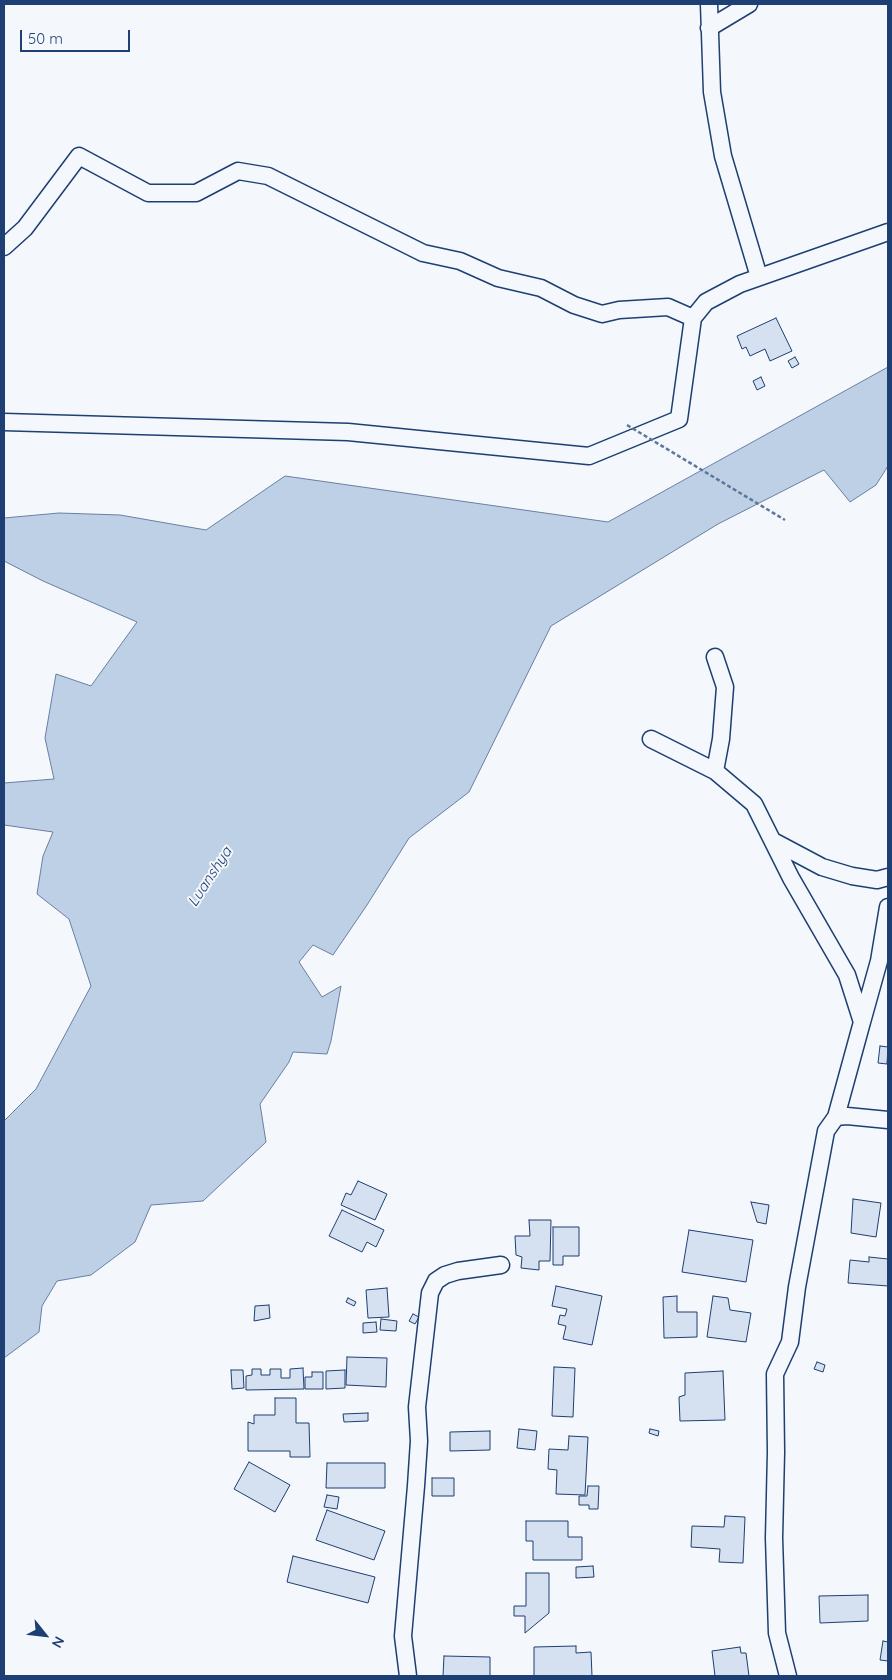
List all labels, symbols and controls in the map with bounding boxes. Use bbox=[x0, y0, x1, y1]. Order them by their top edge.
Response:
scale bar bbox=[22, 20, 132, 52]
text: 50 m bbox=[28, 29, 63, 48]
water label: Luanshya bbox=[184, 844, 236, 910]
north arrow bbox=[20, 1610, 70, 1660]
text: N bbox=[48, 1633, 68, 1651]

